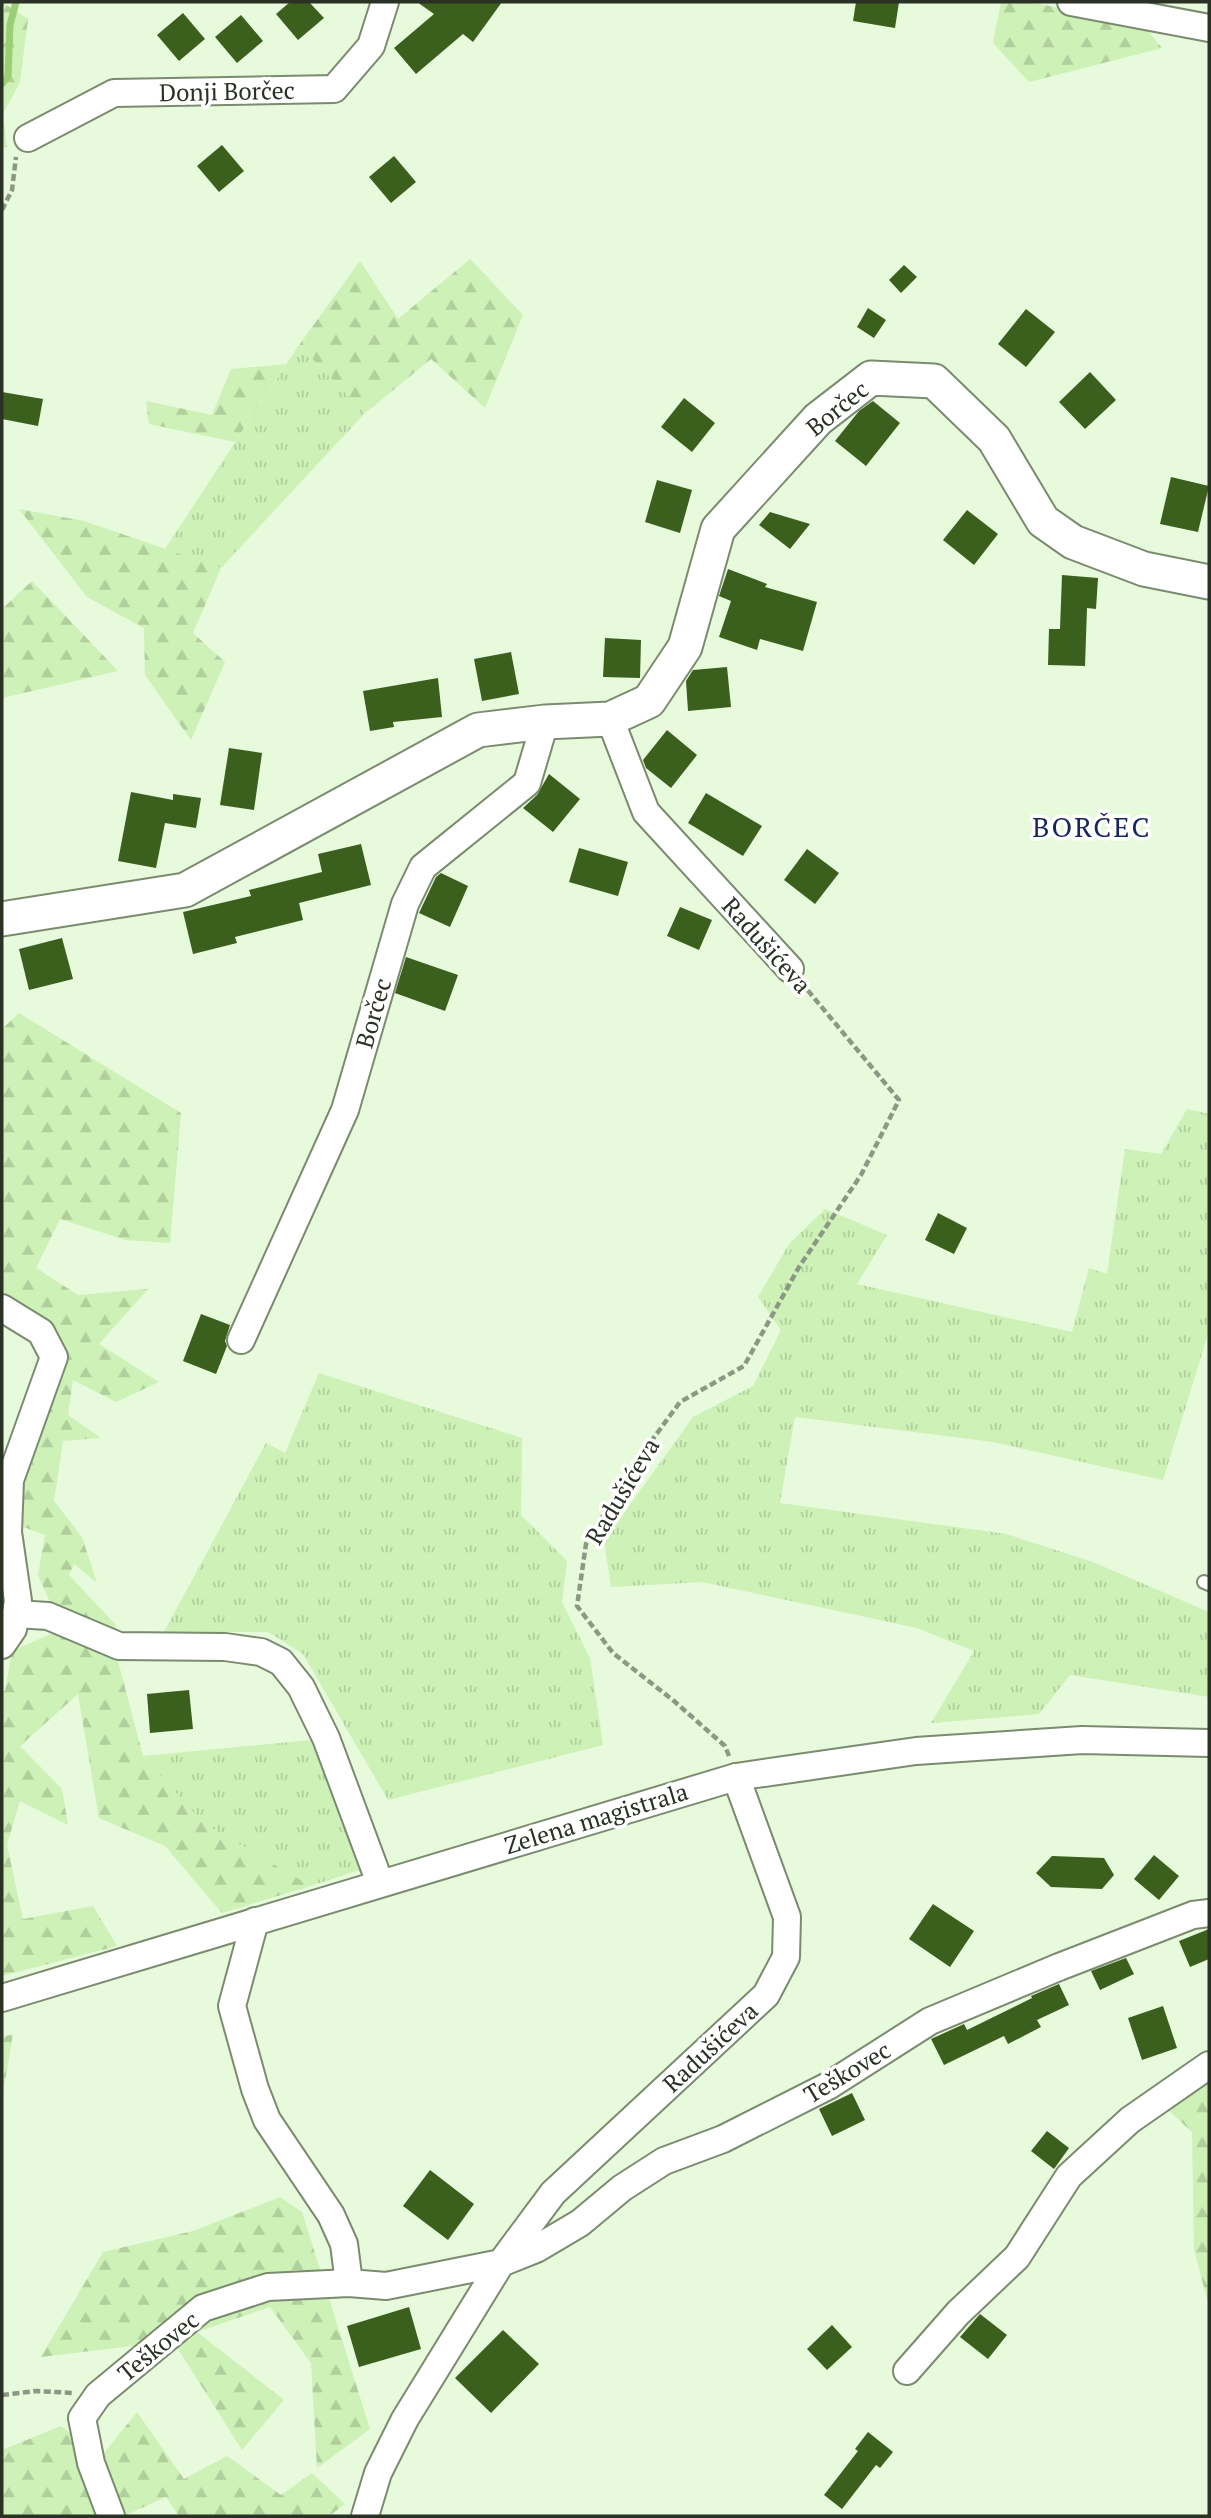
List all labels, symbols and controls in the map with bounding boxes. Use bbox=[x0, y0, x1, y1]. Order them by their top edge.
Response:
street label: Donji Borčec bbox=[159, 74, 295, 108]
street label: Borčec bbox=[799, 373, 875, 443]
district label: BORČEC bbox=[1032, 808, 1152, 845]
street label: Radušićeva bbox=[715, 890, 819, 1000]
street label: Borčec bbox=[348, 974, 398, 1052]
street label: Radušićeva bbox=[578, 1432, 666, 1550]
street label: Zelena magistrala bbox=[500, 1775, 692, 1861]
street label: Radušićeva bbox=[656, 1995, 764, 2099]
street label: Teškovec bbox=[798, 2034, 896, 2110]
street label: Teškovec bbox=[111, 2303, 205, 2389]

